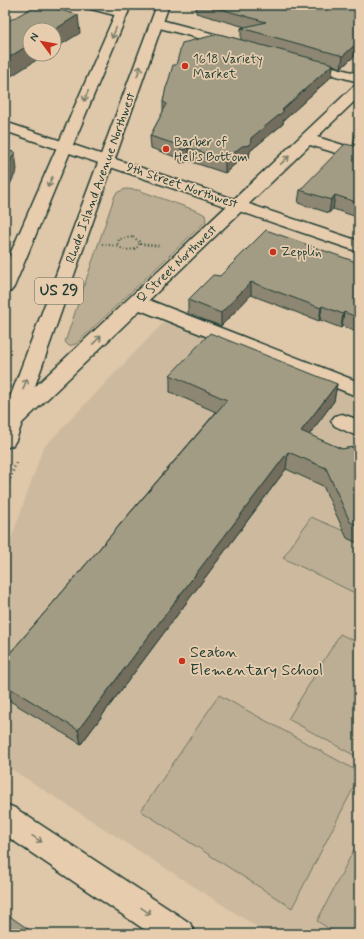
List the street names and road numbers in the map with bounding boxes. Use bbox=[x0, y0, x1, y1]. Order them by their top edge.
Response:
street label: Rhode Island Avenue Northwest bbox=[62, 90, 140, 266]
street label: 9th Street Northwest bbox=[124, 159, 240, 213]
street label: Q Street Northwest bbox=[133, 221, 221, 307]
road number: US 29 bbox=[35, 278, 83, 304]

